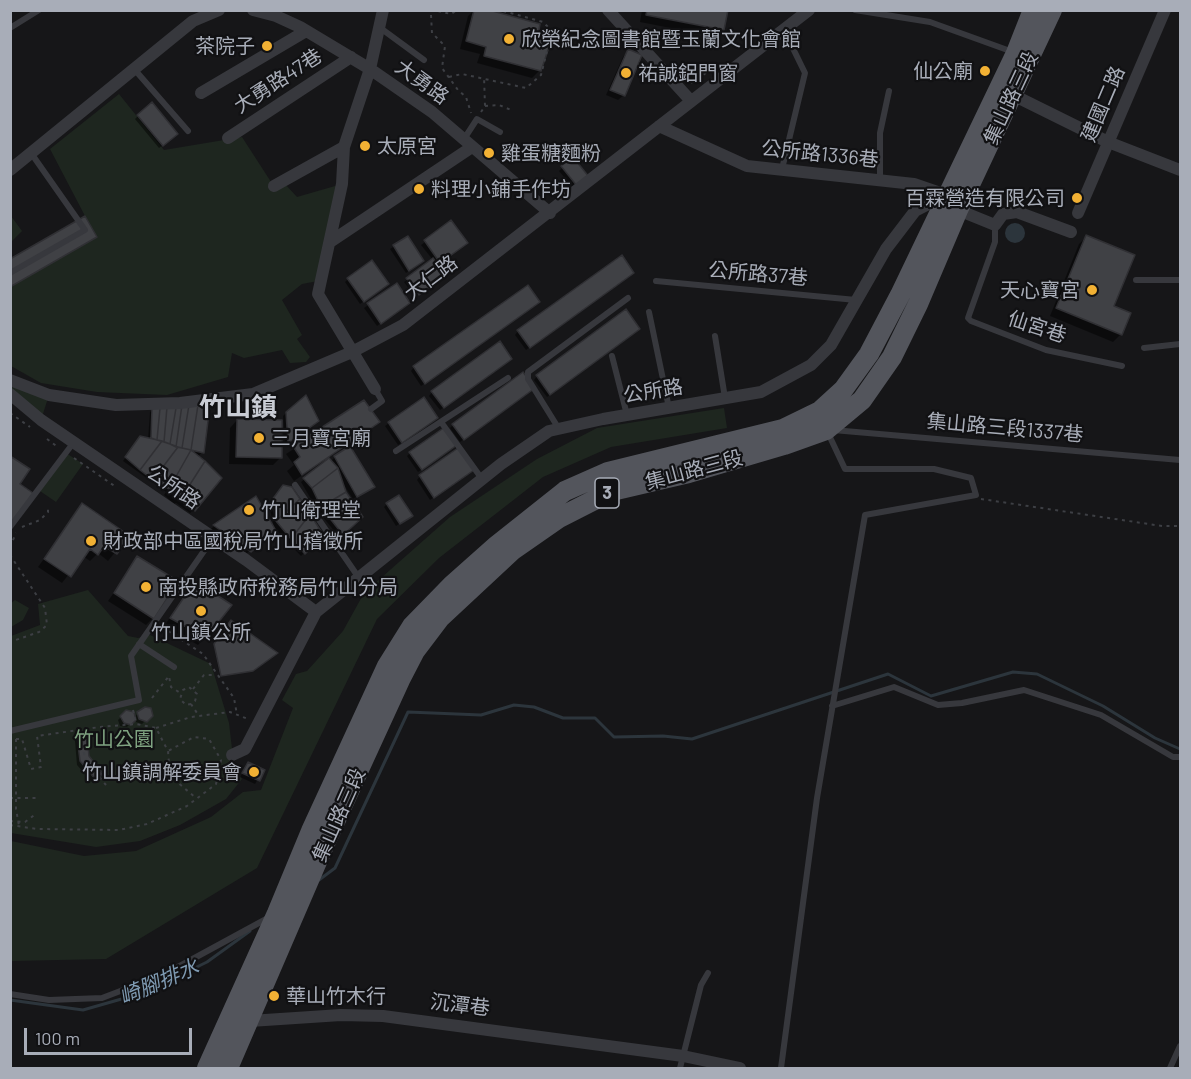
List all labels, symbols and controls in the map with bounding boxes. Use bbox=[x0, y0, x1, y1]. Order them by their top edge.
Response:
place label: 欣榮紀念圖書館暨玉蘭文化會館 bbox=[521, 27, 801, 51]
marker: 欣榮紀念圖書館暨玉蘭文化會館 bbox=[502, 32, 516, 46]
place label: 茶院子 bbox=[195, 34, 255, 58]
marker: 茶院子 bbox=[260, 39, 274, 53]
street label: 大勇路47巷 bbox=[230, 44, 326, 118]
street label: 集山路三段 bbox=[979, 48, 1043, 148]
street label: 大勇路 bbox=[391, 55, 453, 109]
place label: 仙公廟 bbox=[913, 59, 973, 83]
place label: 祐誠鋁門窗 bbox=[638, 61, 738, 85]
street label: 建國二路 bbox=[1076, 62, 1130, 146]
marker: 仙公廟 bbox=[978, 64, 992, 78]
marker: 祐誠鋁門窗 bbox=[619, 66, 633, 80]
place label: 太原宮 bbox=[377, 134, 437, 158]
street label: 公所路1336巷 bbox=[760, 136, 880, 172]
marker: 太原宮 bbox=[358, 139, 372, 153]
place label: 雞蛋糖麵粉 bbox=[501, 141, 601, 165]
marker: 雞蛋糖麵粉 bbox=[482, 146, 496, 160]
place label: 料理小鋪手作坊 bbox=[431, 177, 571, 201]
marker: 料理小鋪手作坊 bbox=[412, 182, 426, 196]
place label: 百霖營造有限公司 bbox=[905, 186, 1065, 210]
marker: 百霖營造有限公司 bbox=[1070, 191, 1084, 205]
street label: 大仁路 bbox=[400, 250, 462, 306]
street label: 公所路37巷 bbox=[707, 258, 809, 290]
place label: 天心寶宮 bbox=[1000, 278, 1080, 302]
marker: 天心寶宮 bbox=[1085, 283, 1099, 297]
street label: 仙宮巷 bbox=[1005, 306, 1069, 348]
street label: 公所路 bbox=[621, 374, 685, 408]
district label: 竹山鎮 bbox=[199, 391, 277, 423]
street label: 集山路三段1337巷 bbox=[926, 409, 1084, 447]
place label: 三月寶宮廟 bbox=[271, 426, 371, 450]
marker: 三月寶宮廟 bbox=[252, 431, 266, 445]
street label: 集山路三段 bbox=[643, 445, 745, 495]
street label: 公所路 bbox=[143, 460, 205, 514]
road number: 3 bbox=[595, 478, 619, 508]
place label: 竹山衛理堂 bbox=[261, 498, 361, 522]
marker: 竹山衛理堂 bbox=[242, 503, 256, 517]
place label: 財政部中區國稅局竹山稽徵所 bbox=[103, 529, 363, 553]
marker: 財政部中區國稅局竹山稽徵所 bbox=[84, 534, 98, 548]
place label: 南投縣政府稅務局竹山分局 bbox=[158, 575, 398, 599]
marker: 南投縣政府稅務局竹山分局 bbox=[139, 580, 153, 594]
marker: 竹山鎮公所 bbox=[194, 604, 208, 618]
place label: 竹山鎮公所 bbox=[151, 620, 251, 644]
park label: 竹山公園 bbox=[74, 727, 154, 751]
place label: 竹山鎮調解委員會 bbox=[82, 760, 242, 784]
street label: 集山路三段 bbox=[308, 764, 370, 866]
marker: 竹山鎮調解委員會 bbox=[247, 765, 261, 779]
water label: 崎腳排水 bbox=[115, 954, 203, 1010]
place label: 華山竹木行 bbox=[286, 984, 386, 1008]
marker: 華山竹木行 bbox=[267, 989, 281, 1003]
street label: 沉潭巷 bbox=[429, 989, 491, 1021]
scale bar bbox=[27, 1016, 195, 1054]
text: 100 m bbox=[35, 1027, 80, 1049]

